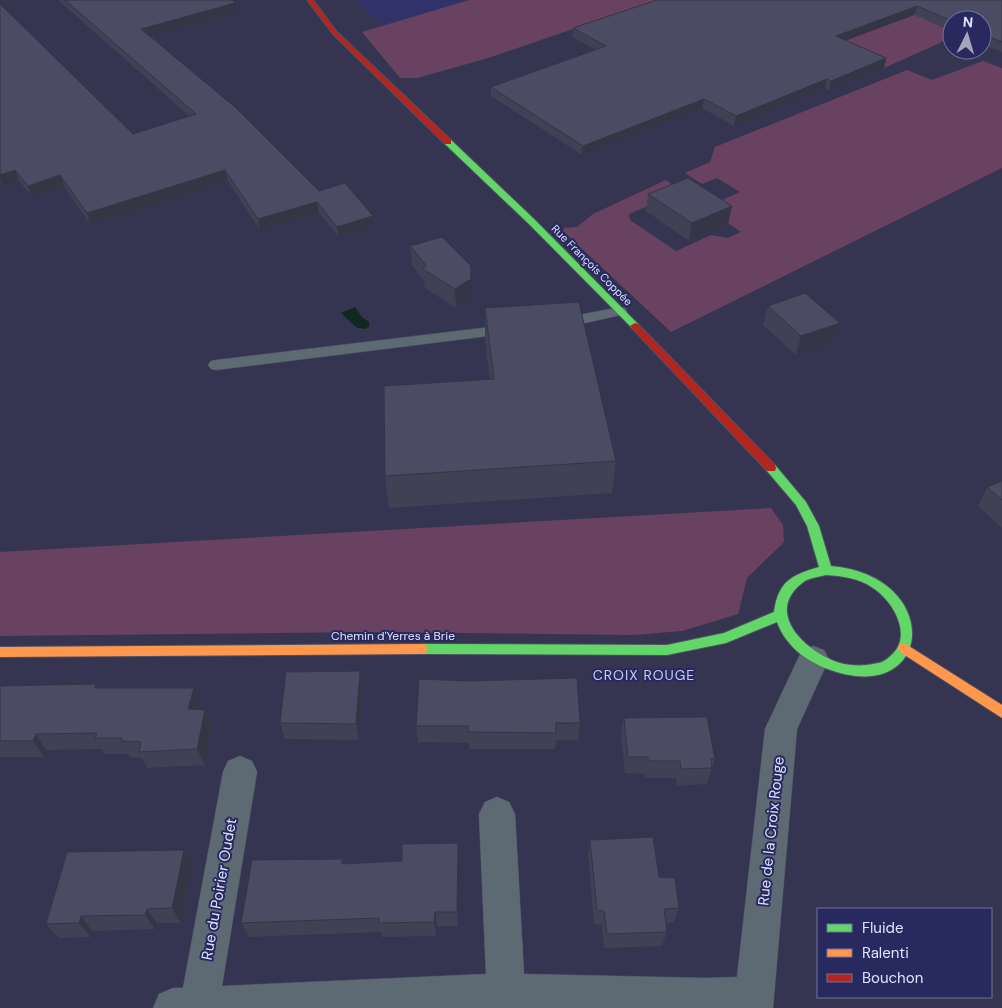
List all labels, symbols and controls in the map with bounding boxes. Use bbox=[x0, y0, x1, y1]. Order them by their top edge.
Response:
north arrow bbox=[942, 10, 992, 60]
text: N bbox=[962, 13, 974, 31]
street label: Rue François Coppée bbox=[549, 222, 635, 308]
street label: Chemin d'Yerres à Brie bbox=[331, 628, 455, 644]
district label: CROIX ROUGE bbox=[593, 666, 695, 684]
street label: Rue de la Croix Rouge bbox=[753, 755, 789, 907]
street label: Rue du Poirier Oudet bbox=[197, 816, 241, 962]
legend bbox=[817, 908, 992, 998]
text: Fluide bbox=[862, 918, 904, 938]
text: Ralenti bbox=[862, 943, 909, 963]
text: Bouchon bbox=[862, 968, 923, 988]

